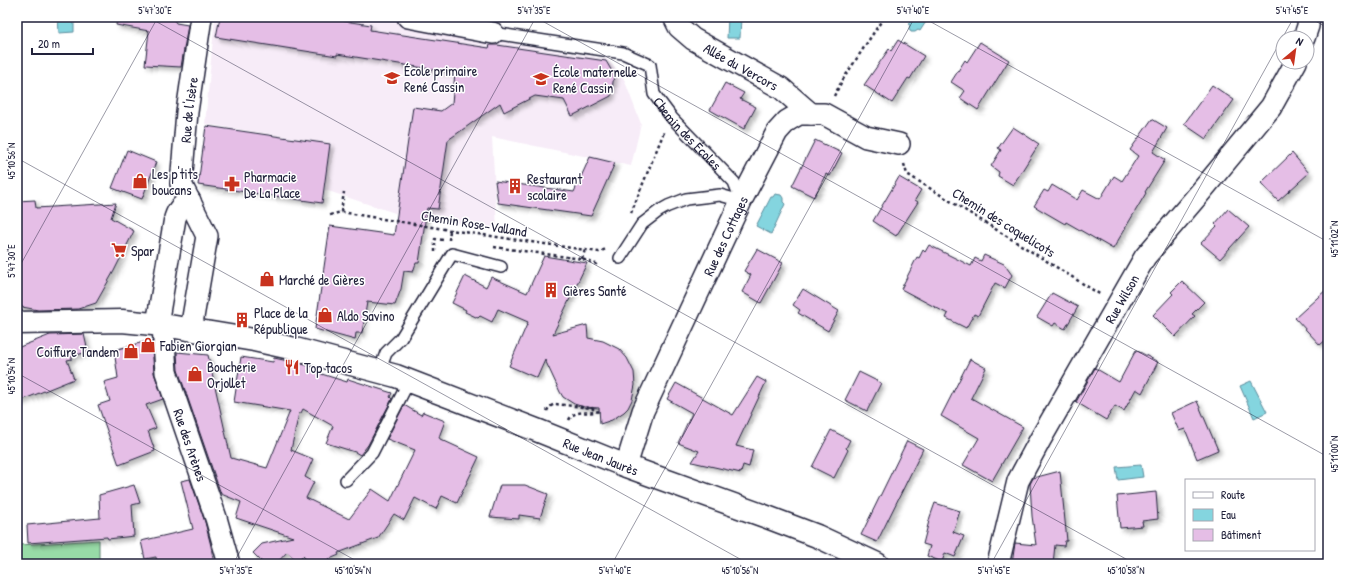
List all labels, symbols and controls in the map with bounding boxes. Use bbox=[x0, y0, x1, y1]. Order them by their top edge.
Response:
text: 5°47'30"E bbox=[138, 4, 172, 17]
text: 5°47'35"E bbox=[517, 4, 551, 17]
text: 5°47'40"E bbox=[897, 4, 930, 17]
text: 5°47'45"E bbox=[1276, 4, 1309, 17]
scale bar bbox=[32, 30, 93, 56]
north arrow bbox=[1275, 30, 1315, 70]
text: N bbox=[1294, 34, 1306, 49]
text: 20 m bbox=[38, 35, 60, 52]
street label: Allée du Vercors bbox=[701, 38, 782, 94]
place label: École primaire René Cassin bbox=[404, 61, 478, 96]
place label: École maternelle René Cassin bbox=[553, 62, 637, 97]
school or university icon: École primaire René Cassin bbox=[383, 69, 401, 87]
school or university icon: École maternelle René Cassin bbox=[532, 70, 550, 88]
street label: Rue de l'Isère bbox=[175, 75, 202, 144]
street label: Chemin des Écoles bbox=[649, 92, 726, 174]
text: 45°10'56"N bbox=[5, 143, 18, 179]
place label: Les p'tits boucans bbox=[152, 164, 198, 199]
place label: Pharmacie De La Place bbox=[244, 167, 301, 202]
place label: Restaurant scolaire bbox=[527, 169, 582, 204]
shop icon: Les p'tits boucans bbox=[131, 172, 149, 190]
pharmacy icon: Pharmacie De La Place bbox=[223, 175, 241, 193]
building icon: Restaurant scolaire bbox=[506, 177, 524, 195]
street label: Chemin des coquelicots bbox=[948, 183, 1059, 262]
street label: Rue des Cottages bbox=[698, 192, 752, 279]
street label: Chemin Rose-Valland bbox=[420, 205, 529, 241]
text: 45°11'02"N bbox=[1328, 221, 1341, 257]
supermarket icon: Spar bbox=[110, 241, 128, 259]
place label: Spar bbox=[131, 241, 155, 261]
text: 5°47'30"E bbox=[5, 244, 18, 278]
shop icon: Marché de Gières bbox=[258, 270, 276, 288]
place label: Marché de Gières bbox=[279, 270, 364, 289]
street label: Rue Wilson bbox=[1100, 271, 1143, 327]
building icon: Gières Santé bbox=[542, 281, 560, 299]
place label: Gières Santé bbox=[563, 281, 627, 300]
place label: Place de la République bbox=[254, 303, 308, 339]
shop icon: Aldo Savino bbox=[316, 306, 334, 324]
place label: Aldo Savino bbox=[337, 306, 395, 325]
building icon: Place de la République bbox=[233, 311, 251, 329]
shop icon: Fabien Giorgian bbox=[139, 336, 157, 354]
place label: Fabien Giorgian bbox=[159, 336, 237, 356]
place label: Coiffure Tandem bbox=[36, 342, 119, 361]
shop icon: Coiffure Tandem bbox=[122, 342, 140, 360]
place label: Boucherie Orjollet bbox=[207, 357, 257, 393]
text: 45°10'54"N bbox=[5, 358, 18, 394]
restaurant icon: Top tacos bbox=[283, 358, 301, 376]
place label: Top tacos bbox=[304, 358, 352, 378]
shop icon: Boucherie Orjollet bbox=[186, 365, 204, 383]
street label: Rue des Arènes bbox=[170, 406, 212, 484]
street label: Rue Jean Jaurès bbox=[561, 432, 641, 479]
text: 45°11'00"N bbox=[1328, 436, 1341, 472]
legend bbox=[1185, 479, 1315, 551]
text: Route bbox=[1221, 486, 1245, 503]
text: Eau bbox=[1221, 506, 1236, 523]
text: Bâtiment bbox=[1221, 526, 1262, 543]
text: 5°47'35"E bbox=[219, 564, 253, 577]
text: 45°10'54"N bbox=[335, 564, 371, 577]
text: 5°47'40"E bbox=[599, 564, 632, 577]
text: 45°10'56"N bbox=[722, 564, 758, 577]
text: 5°47'45"E bbox=[978, 564, 1011, 577]
text: 45°10'58"N bbox=[1108, 564, 1144, 577]

